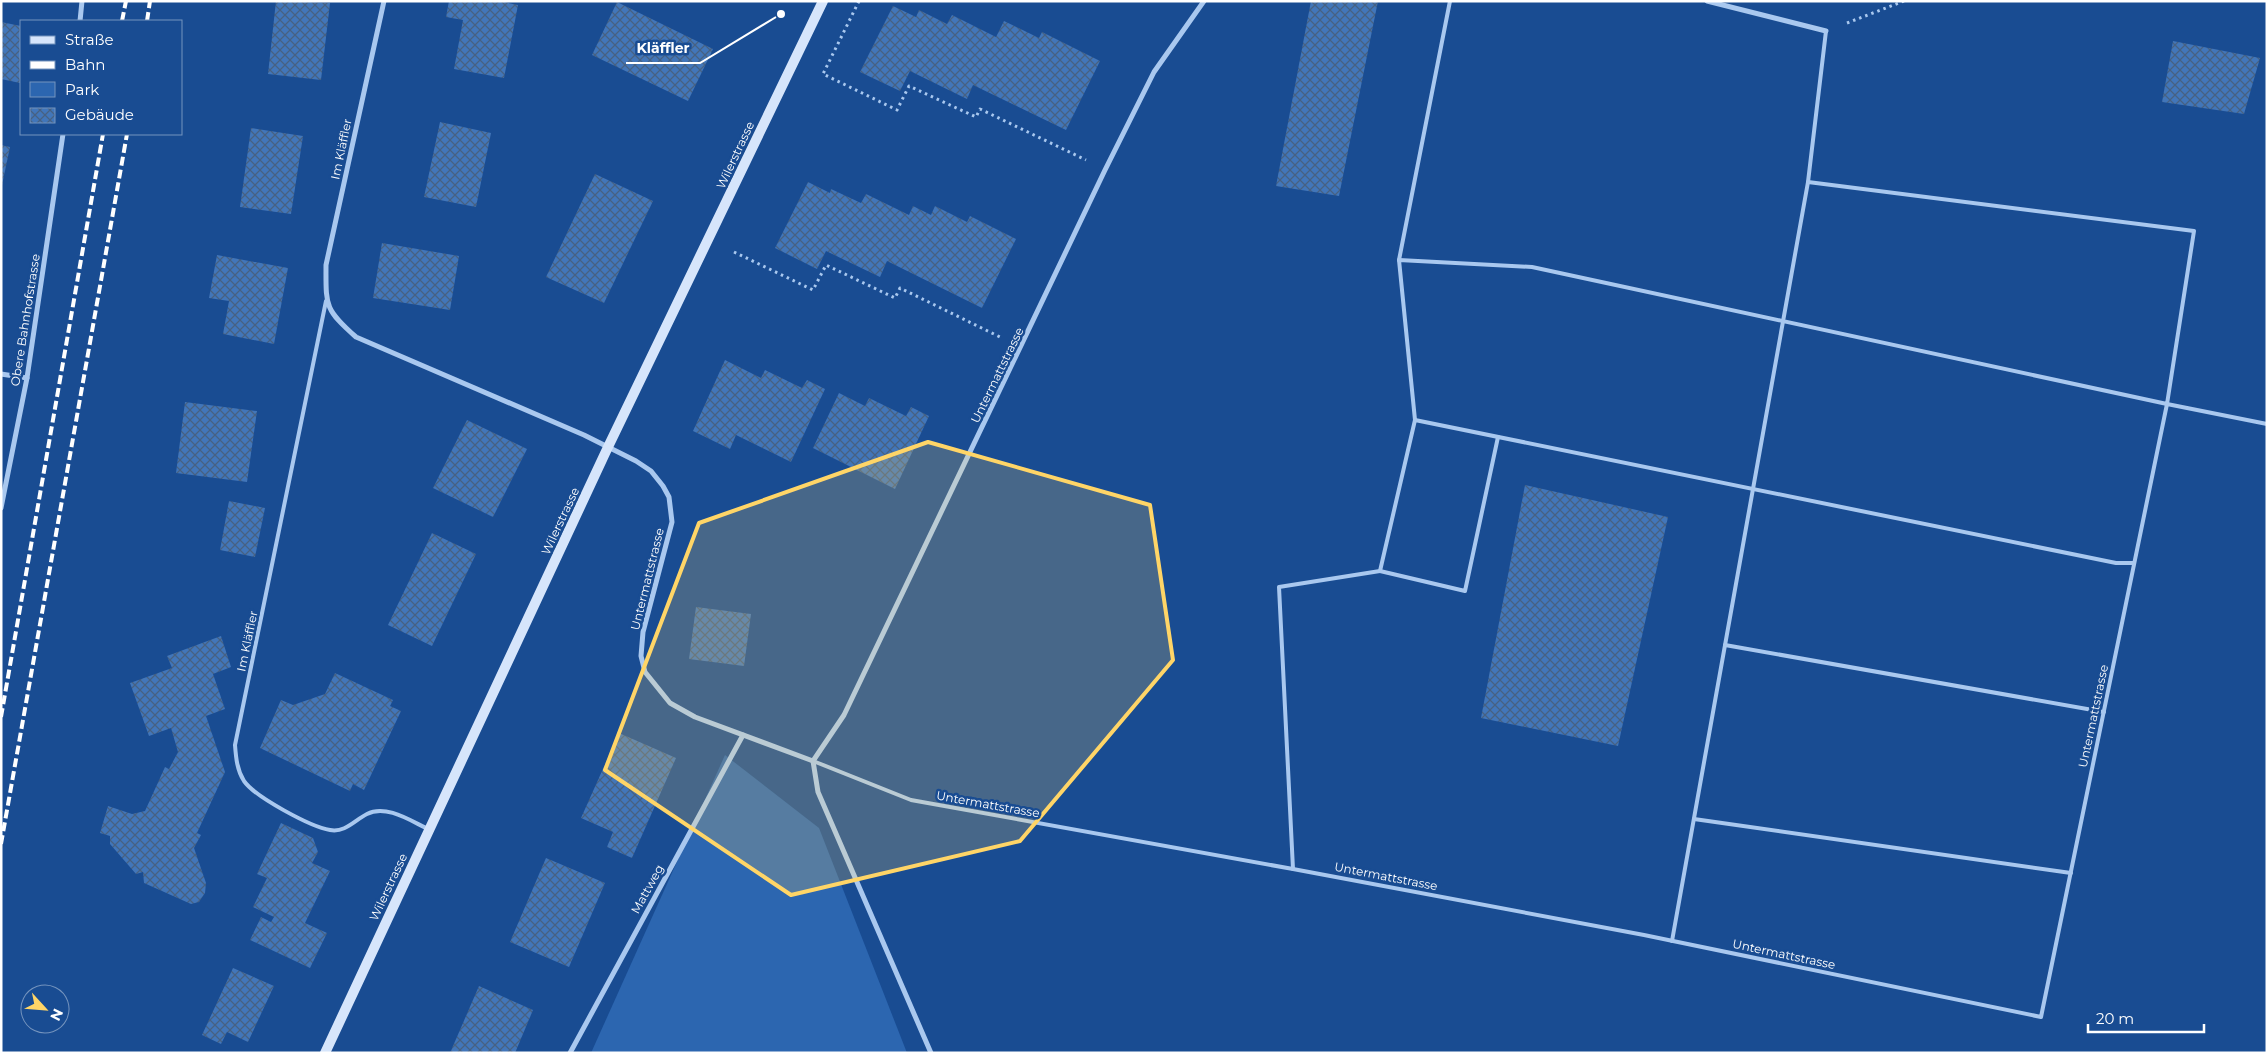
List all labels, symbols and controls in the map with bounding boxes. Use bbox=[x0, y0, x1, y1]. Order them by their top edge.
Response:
legend bbox=[20, 20, 182, 135]
text: Straße bbox=[65, 30, 114, 49]
callout: Kläffler bbox=[626, 34, 700, 63]
text: Kläffler bbox=[636, 39, 690, 57]
text: Bahn bbox=[65, 55, 105, 74]
text: Park bbox=[65, 80, 99, 99]
text: Gebäude bbox=[65, 105, 134, 124]
street label: Im Kläffler bbox=[327, 117, 355, 181]
street label: Wilerstrasse bbox=[713, 119, 757, 191]
street label: Obere Bahnhofstrasse bbox=[7, 253, 43, 387]
street label: Untermattstrasse bbox=[967, 325, 1027, 425]
street label: Wilerstrasse bbox=[538, 485, 582, 557]
street label: Untermattstrasse bbox=[627, 526, 667, 632]
street label: Im Kläffler bbox=[233, 609, 261, 673]
street label: Untermattstrasse bbox=[2075, 663, 2111, 769]
street label: Untermattstrasse bbox=[935, 788, 1041, 820]
street label: Wilerstrasse bbox=[366, 851, 410, 923]
street label: Untermattstrasse bbox=[1333, 859, 1439, 893]
street label: Mattweg bbox=[627, 862, 667, 916]
street label: Untermattstrasse bbox=[1731, 936, 1837, 972]
north arrow bbox=[20, 984, 70, 1034]
scale bar bbox=[2088, 1002, 2204, 1034]
text: N bbox=[46, 1006, 67, 1024]
text: 20 m bbox=[2096, 1009, 2134, 1028]

